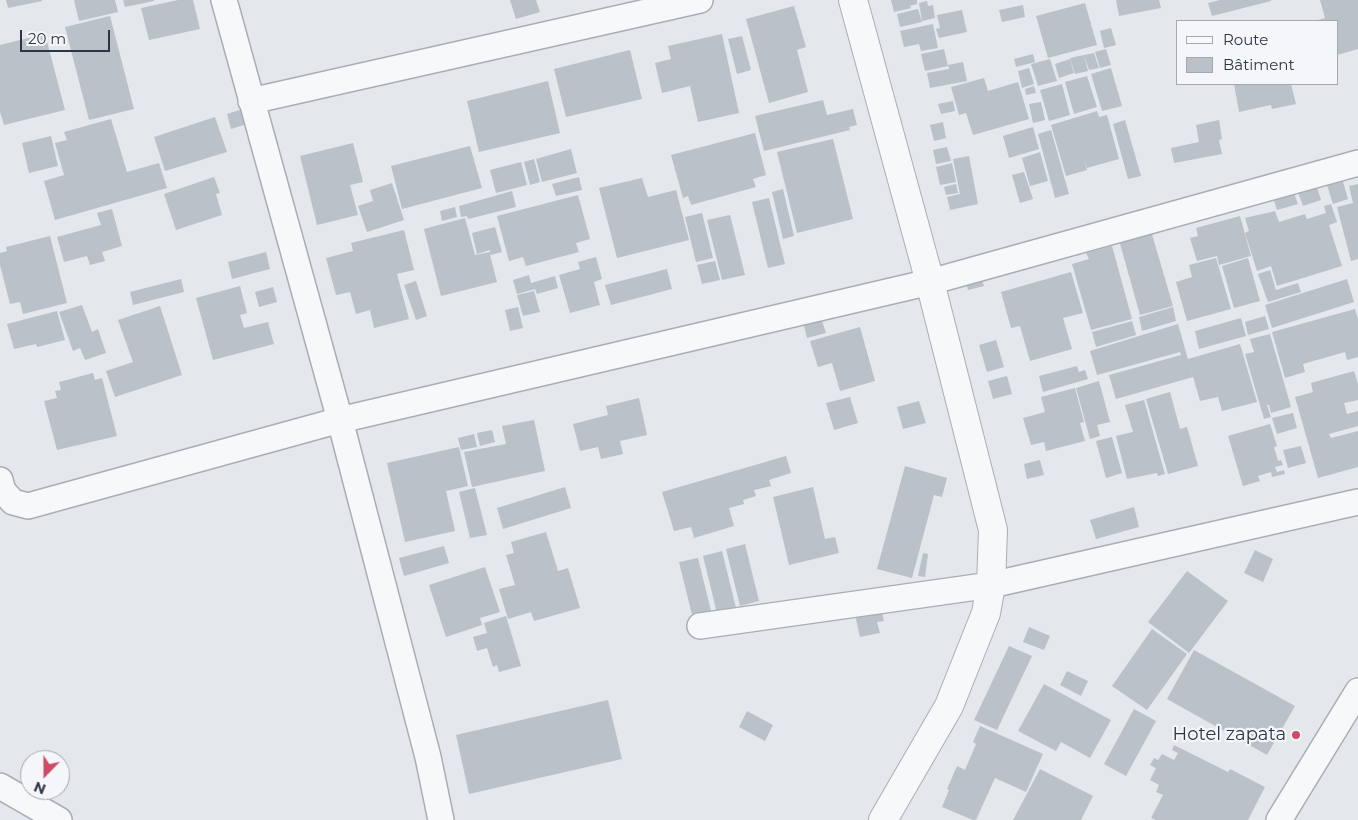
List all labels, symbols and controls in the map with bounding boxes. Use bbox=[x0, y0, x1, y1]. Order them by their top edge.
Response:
scale bar bbox=[22, 20, 112, 52]
legend bbox=[1176, 20, 1338, 85]
text: 20 m bbox=[28, 29, 66, 48]
text: Route bbox=[1223, 30, 1268, 49]
text: Bâtiment bbox=[1223, 55, 1295, 74]
place label: Hotel zapata bbox=[1173, 724, 1286, 746]
marker: Hotel zapata bbox=[1290, 729, 1302, 741]
north arrow bbox=[20, 750, 70, 800]
text: N bbox=[31, 778, 48, 798]

